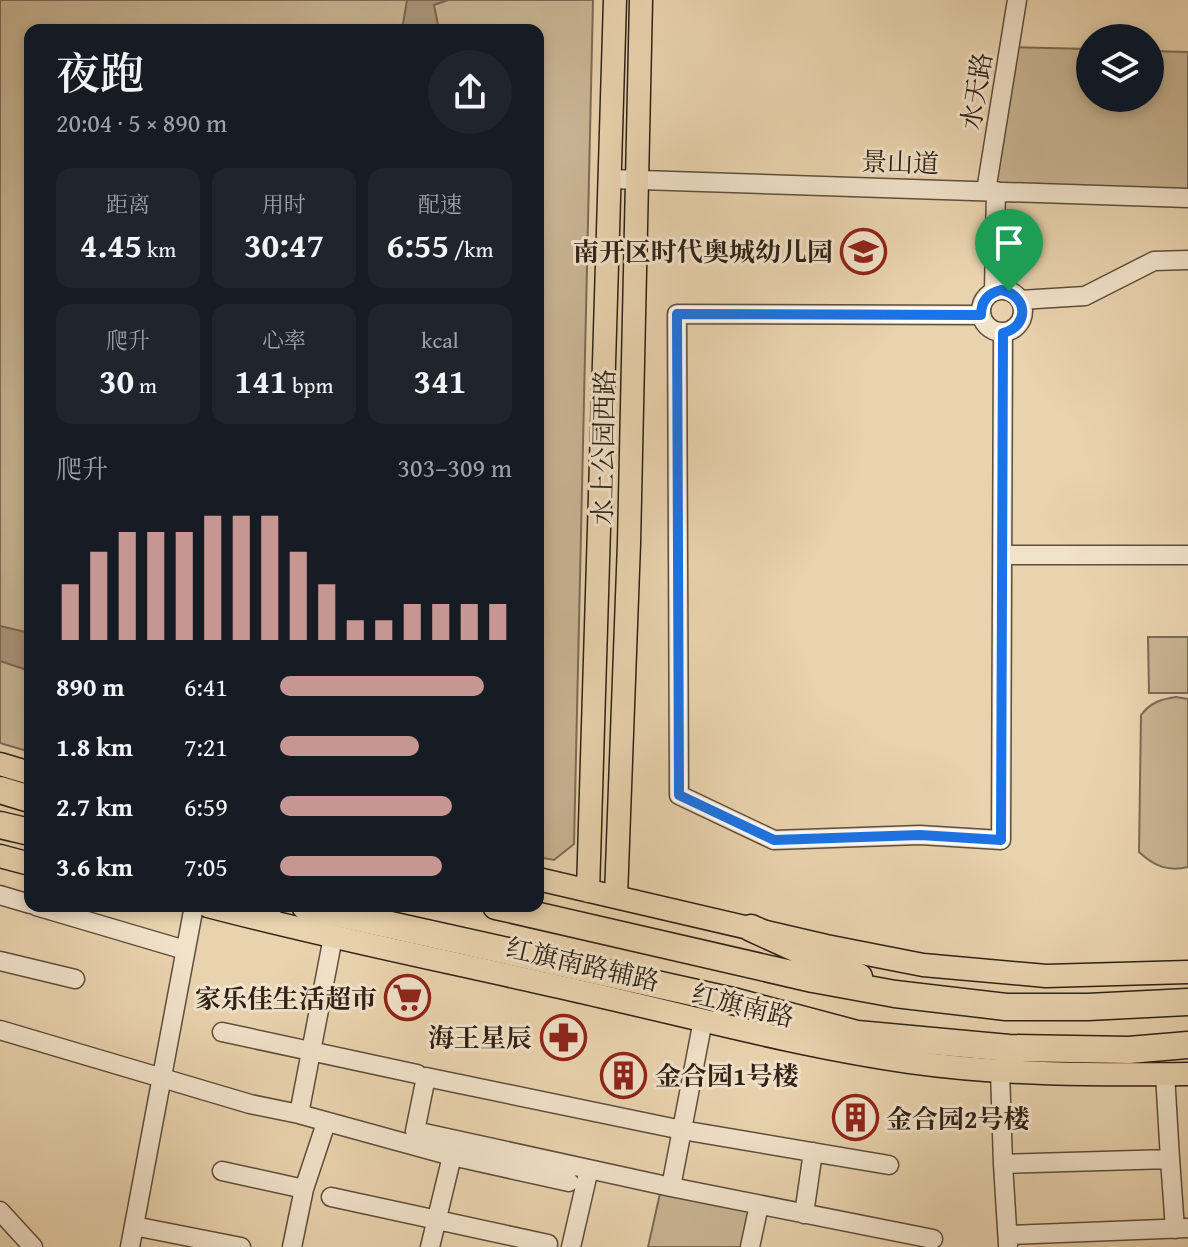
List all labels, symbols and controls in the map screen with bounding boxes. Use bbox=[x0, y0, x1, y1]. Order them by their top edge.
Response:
map controls bbox=[1076, 24, 1164, 112]
button: layers bbox=[1076, 24, 1164, 112]
text: 夜跑 bbox=[56, 41, 144, 105]
street label: 水天路 bbox=[951, 49, 1001, 133]
button: share bbox=[428, 50, 512, 134]
text: 20:04 · 5 × 890 m bbox=[56, 103, 227, 142]
street label: 景山道 bbox=[860, 141, 940, 183]
text: 距离 bbox=[106, 188, 150, 220]
text: 用时 bbox=[262, 188, 306, 220]
text: 配速 bbox=[418, 188, 462, 220]
pin bbox=[975, 209, 1043, 291]
text: 4.45 bbox=[80, 220, 142, 269]
text: 30:47 bbox=[244, 220, 324, 269]
text: 6:55 bbox=[387, 220, 449, 269]
icon: arrive bbox=[987, 221, 1031, 265]
school or university icon: 南开区时代奥城幼儿园 bbox=[840, 227, 888, 275]
place label: 南开区时代奥城幼儿园 bbox=[573, 232, 833, 271]
text: km bbox=[142, 233, 176, 265]
text: /km bbox=[449, 233, 493, 265]
text: 爬升 bbox=[106, 324, 150, 356]
text: 心率 bbox=[262, 324, 306, 356]
text: kcal bbox=[421, 324, 459, 356]
text: 30 bbox=[99, 356, 134, 405]
text: 141 bbox=[235, 356, 287, 405]
text: 341 bbox=[414, 356, 466, 405]
text: m bbox=[134, 369, 157, 401]
text: bpm bbox=[287, 369, 333, 401]
street label: 水上公园西路 bbox=[582, 369, 624, 525]
text: 303–309 m bbox=[398, 448, 512, 487]
text: 爬升 bbox=[56, 449, 108, 488]
text: 890 m bbox=[56, 667, 124, 706]
text: 6:41 bbox=[184, 667, 228, 706]
text: 1.8 km bbox=[56, 727, 133, 766]
text: 7:21 bbox=[184, 727, 228, 766]
text: 2.7 km bbox=[56, 787, 133, 826]
text: 6:59 bbox=[184, 787, 228, 826]
text: 3.6 km bbox=[56, 847, 133, 886]
text: 7:05 bbox=[184, 847, 228, 886]
street label: 红旗南路辅路 bbox=[503, 927, 663, 1001]
street label: 红旗南路 bbox=[688, 973, 798, 1037]
supermarket icon: 家乐佳生活超市 bbox=[384, 974, 432, 1022]
place label: 家乐佳生活超市 bbox=[195, 979, 377, 1018]
pharmacy icon: 海王星辰 bbox=[539, 1013, 587, 1061]
place label: 海王星辰 bbox=[428, 1018, 532, 1057]
building icon: 金合园1号楼 bbox=[600, 1051, 648, 1099]
place label: 金合园1号楼 bbox=[655, 1056, 798, 1095]
building icon: 金合园2号楼 bbox=[831, 1094, 879, 1142]
place label: 金合园2号楼 bbox=[886, 1099, 1029, 1138]

